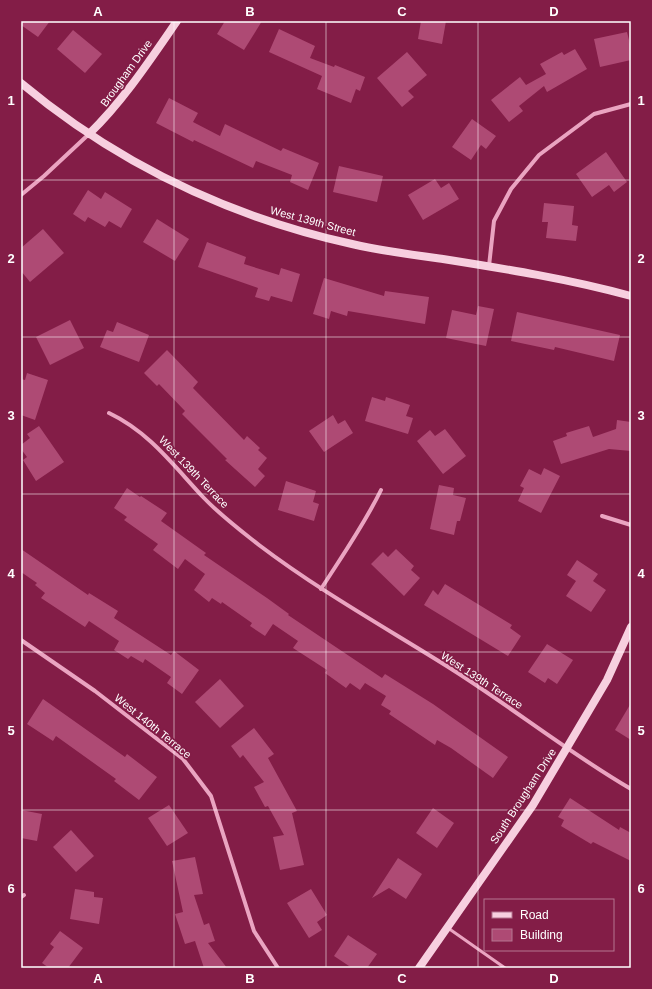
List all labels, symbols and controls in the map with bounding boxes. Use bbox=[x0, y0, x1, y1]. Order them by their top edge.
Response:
text: A bbox=[93, 4, 103, 19]
text: B bbox=[245, 4, 255, 19]
text: C bbox=[397, 4, 407, 19]
text: D bbox=[549, 4, 559, 19]
street label: Brougham Drive bbox=[98, 37, 154, 109]
text: 1 bbox=[7, 93, 15, 108]
text: 1 bbox=[637, 93, 645, 108]
street label: West 139th Street bbox=[269, 204, 357, 238]
text: 2 bbox=[7, 251, 15, 266]
text: 2 bbox=[637, 251, 645, 266]
text: 3 bbox=[7, 408, 15, 423]
text: 3 bbox=[637, 408, 645, 423]
street label: West 139th Terrace bbox=[157, 434, 231, 510]
text: 4 bbox=[7, 566, 15, 581]
text: 4 bbox=[637, 566, 645, 581]
street label: West 139th Terrace bbox=[439, 649, 525, 711]
street label: West 140th Terrace bbox=[112, 691, 194, 761]
text: 5 bbox=[7, 723, 15, 738]
text: 5 bbox=[637, 723, 645, 738]
street label: South Brougham Drive bbox=[488, 746, 558, 846]
text: 6 bbox=[7, 881, 15, 896]
text: 6 bbox=[637, 881, 645, 896]
legend bbox=[484, 899, 614, 951]
text: Road bbox=[520, 908, 549, 922]
text: Building bbox=[520, 928, 563, 942]
text: A bbox=[93, 971, 103, 986]
text: B bbox=[245, 971, 255, 986]
text: C bbox=[397, 971, 407, 986]
text: D bbox=[549, 971, 559, 986]

